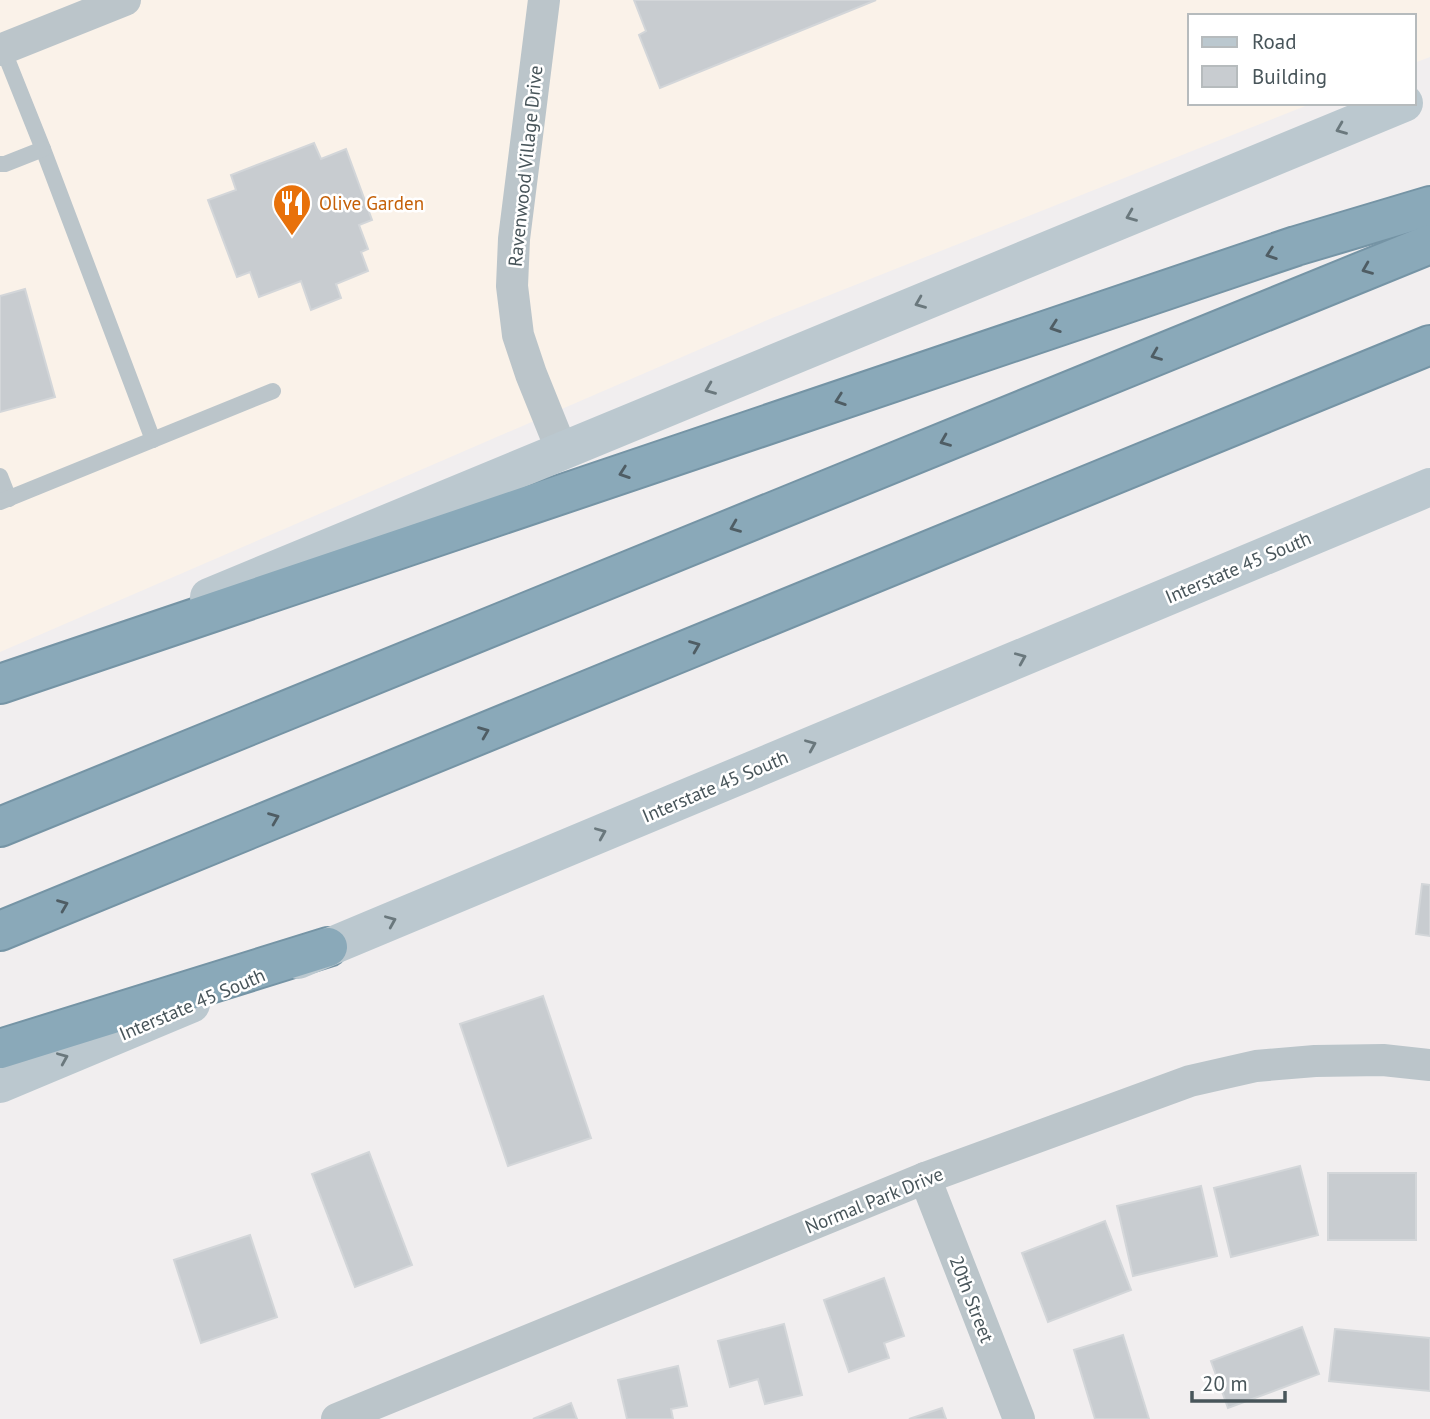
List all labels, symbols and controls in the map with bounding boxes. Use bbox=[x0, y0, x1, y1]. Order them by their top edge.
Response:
legend bbox=[1188, 14, 1416, 105]
text: Road bbox=[1252, 28, 1296, 55]
text: Building bbox=[1252, 63, 1327, 90]
street label: Ravenwood Village Drive bbox=[502, 64, 548, 268]
one-way arrow bbox=[1336, 121, 1348, 135]
restaurant icon: Olive Garden bbox=[271, 182, 313, 237]
place label: Olive Garden bbox=[319, 191, 424, 215]
one-way arrow bbox=[1125, 208, 1138, 222]
one-way arrow bbox=[1265, 246, 1277, 260]
one-way arrow bbox=[1361, 261, 1373, 275]
one-way arrow bbox=[915, 294, 927, 308]
one-way arrow bbox=[1050, 319, 1062, 333]
one-way arrow bbox=[1151, 347, 1163, 361]
one-way arrow bbox=[705, 381, 717, 395]
one-way arrow bbox=[834, 392, 846, 406]
one-way arrow bbox=[940, 433, 952, 447]
one-way arrow bbox=[619, 465, 631, 479]
one-way arrow bbox=[730, 519, 742, 533]
street label: Interstate 45 South bbox=[1161, 525, 1315, 609]
one-way arrow bbox=[687, 640, 700, 654]
one-way arrow bbox=[1014, 652, 1026, 666]
one-way arrow bbox=[478, 727, 490, 741]
one-way arrow bbox=[805, 740, 817, 754]
street label: Interstate 45 South bbox=[638, 744, 792, 828]
one-way arrow bbox=[267, 813, 279, 827]
one-way arrow bbox=[594, 827, 607, 841]
one-way arrow bbox=[56, 899, 68, 913]
one-way arrow bbox=[384, 915, 397, 929]
street label: Interstate 45 South bbox=[115, 962, 269, 1046]
one-way arrow bbox=[56, 1052, 68, 1066]
street label: Normal Park Drive bbox=[801, 1161, 947, 1239]
street label: 20th Street bbox=[944, 1252, 1000, 1346]
scale bar bbox=[1192, 1360, 1285, 1404]
text: 20 m bbox=[1202, 1370, 1248, 1397]

